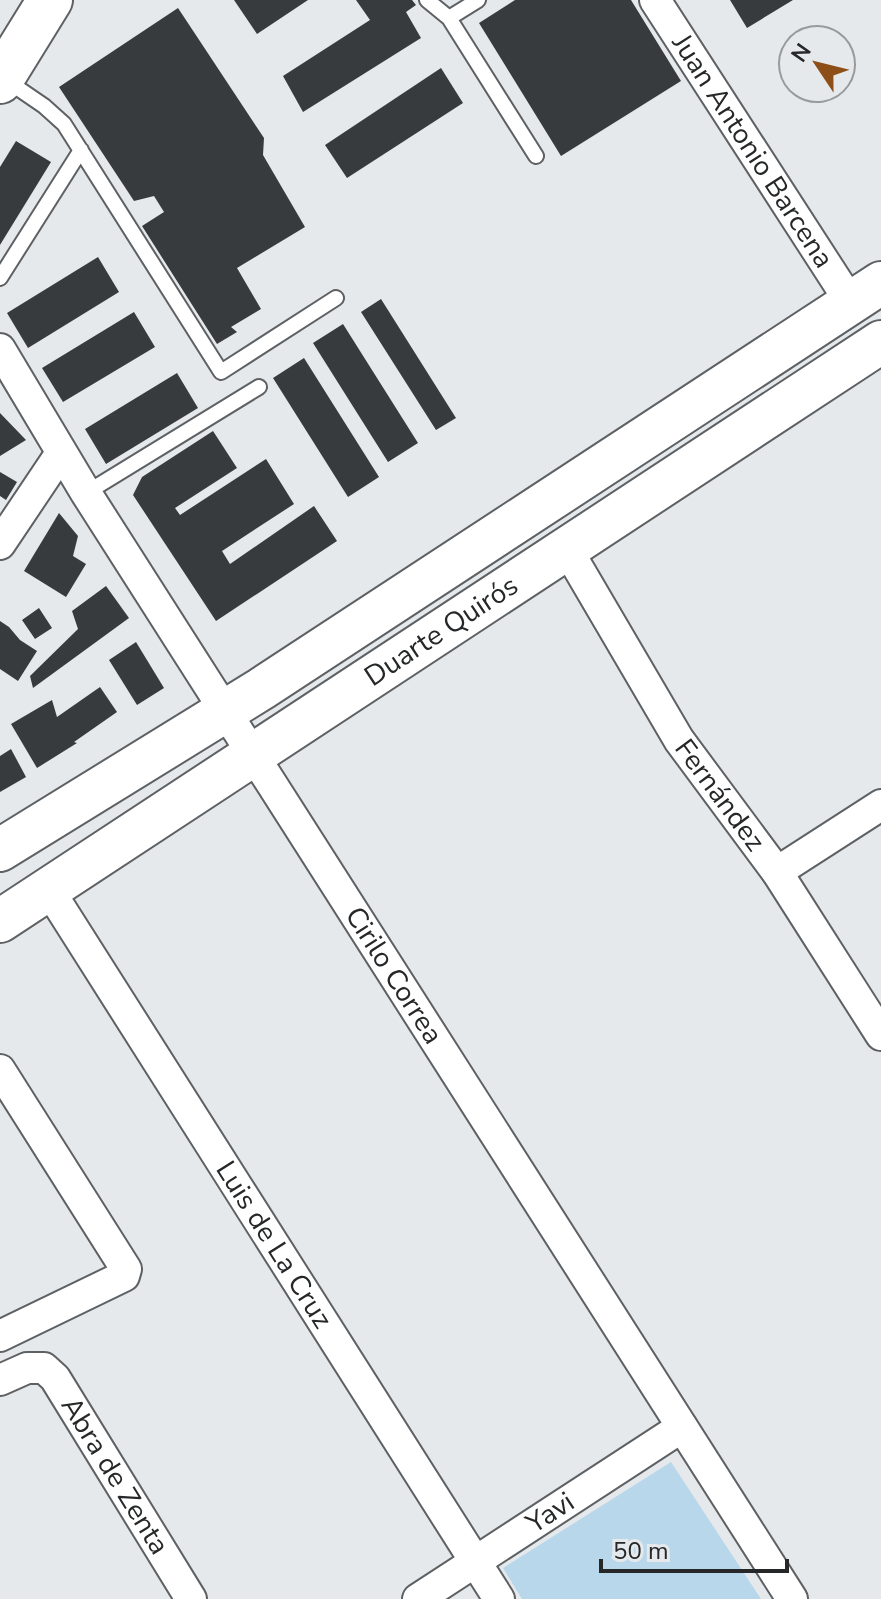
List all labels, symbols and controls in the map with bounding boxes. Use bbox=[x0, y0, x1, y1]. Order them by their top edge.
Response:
north arrow bbox=[777, 24, 857, 104]
street label: Juan Antonio Barcena bbox=[663, 26, 842, 275]
text: N bbox=[784, 38, 818, 68]
street label: Duarte Quirós bbox=[357, 567, 525, 695]
street label: Fernández bbox=[666, 731, 774, 859]
street label: Cirilo Correa bbox=[336, 899, 452, 1051]
street label: Luis de La Cruz bbox=[207, 1154, 341, 1335]
street label: Abra de Zenta bbox=[52, 1390, 178, 1562]
street label: Yavi bbox=[518, 1483, 582, 1543]
scale bar bbox=[601, 1523, 787, 1573]
text: 50 m bbox=[613, 1535, 669, 1567]

